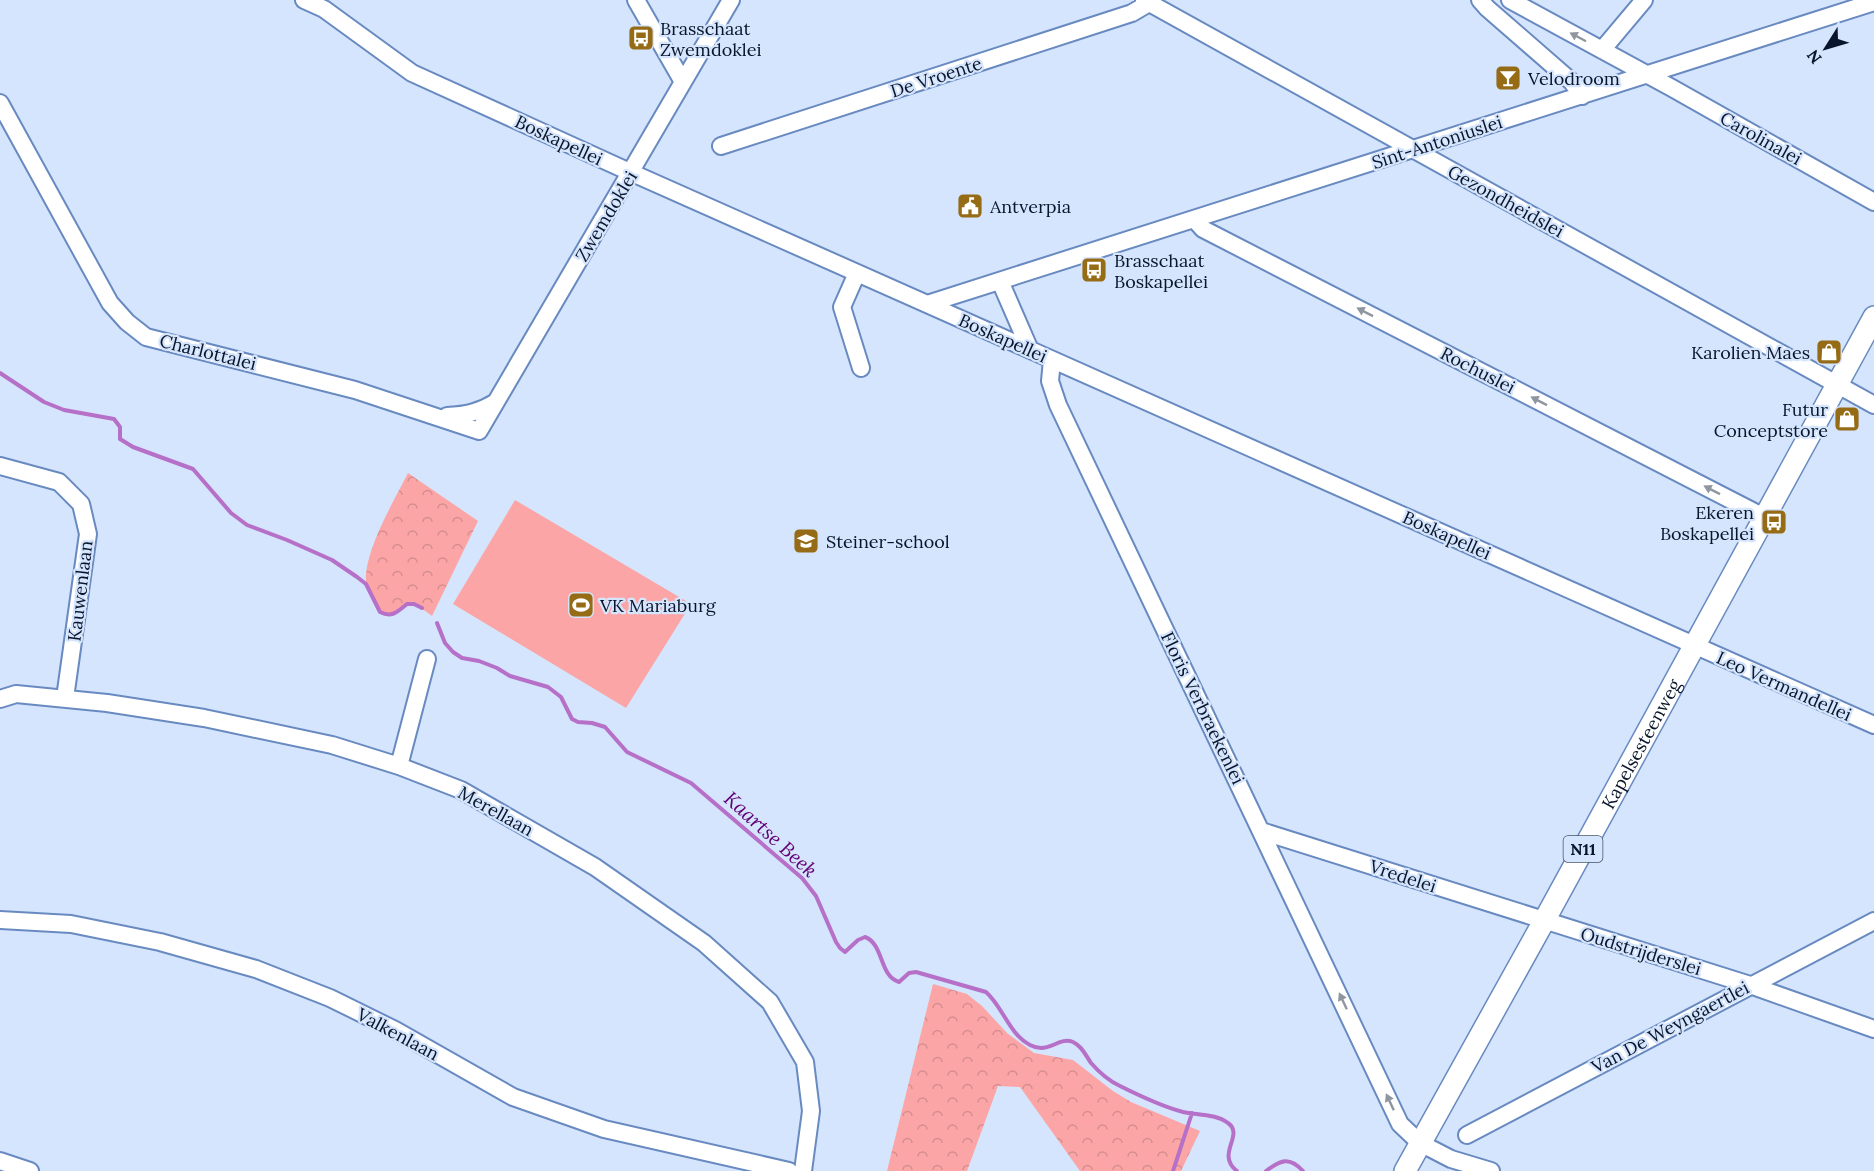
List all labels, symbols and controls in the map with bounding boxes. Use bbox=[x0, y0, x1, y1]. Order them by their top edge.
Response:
place label: Brasschaat Zwemdoklei bbox=[660, 17, 762, 61]
north arrow bbox=[1796, 18, 1856, 78]
bus stop icon: Brasschaat Zwemdoklei bbox=[626, 23, 656, 53]
one-way arrow bbox=[1569, 32, 1586, 42]
text: N bbox=[1802, 46, 1826, 68]
street label: De Vroente bbox=[887, 51, 985, 103]
bar icon: Velodroom bbox=[1493, 63, 1523, 93]
place label: Velodroom bbox=[1527, 67, 1620, 90]
street label: Carolinalei bbox=[1716, 106, 1806, 170]
street label: Boskapellei bbox=[511, 110, 607, 170]
street label: Sint-Antoniuslei bbox=[1369, 110, 1505, 174]
street label: Gezondheidslei bbox=[1444, 160, 1568, 242]
street label: Zwemdoklei bbox=[570, 167, 642, 265]
public building icon: Antverpia bbox=[955, 191, 985, 221]
place label: Antverpia bbox=[989, 195, 1071, 218]
place label: Brasschaat Boskapellei bbox=[1114, 249, 1208, 293]
bus stop icon: Brasschaat Boskapellei bbox=[1079, 255, 1109, 285]
street label: Boskapellei bbox=[955, 308, 1051, 368]
one-way arrow bbox=[1356, 308, 1374, 318]
street label: Charlottalei bbox=[157, 329, 259, 375]
shop icon: Karolien Maes bbox=[1814, 337, 1844, 367]
street label: Rochuslei bbox=[1437, 341, 1519, 399]
place label: Karolien Maes bbox=[1691, 341, 1810, 364]
one-way arrow bbox=[1530, 396, 1547, 406]
place label: Futur Conceptstore bbox=[1714, 398, 1828, 442]
shop icon: Futur Conceptstore bbox=[1832, 404, 1862, 434]
one-way arrow bbox=[1703, 485, 1720, 495]
place label: Ekeren Boskapellei bbox=[1660, 501, 1754, 545]
street label: Boskapellei bbox=[1399, 505, 1495, 565]
bus stop icon: Ekeren Boskapellei bbox=[1759, 507, 1789, 537]
school or university icon: Steiner-school bbox=[791, 526, 821, 556]
place label: Steiner-school bbox=[826, 530, 950, 553]
street label: Kauwenlaan bbox=[62, 539, 98, 643]
sports icon: VK Mariaburg bbox=[566, 590, 596, 620]
place label: VK Mariaburg bbox=[599, 594, 717, 617]
street label: Floris Verbraekenlei bbox=[1156, 628, 1250, 788]
street label: Leo Vermandellei bbox=[1713, 646, 1855, 726]
street label: Kapelsesteenweg bbox=[1596, 674, 1686, 813]
street label: Merellaan bbox=[454, 781, 538, 841]
water label: Kaartse Beek bbox=[719, 786, 823, 882]
road number: N11 bbox=[1564, 836, 1602, 862]
street label: Vredelei bbox=[1366, 854, 1439, 898]
street label: Oudstrijderslei bbox=[1578, 922, 1704, 980]
street label: Van De Weyngaertlei bbox=[1586, 976, 1753, 1079]
one-way arrow bbox=[1338, 993, 1347, 1010]
street label: Valkenlaan bbox=[352, 1002, 443, 1065]
one-way arrow bbox=[1385, 1093, 1394, 1110]

